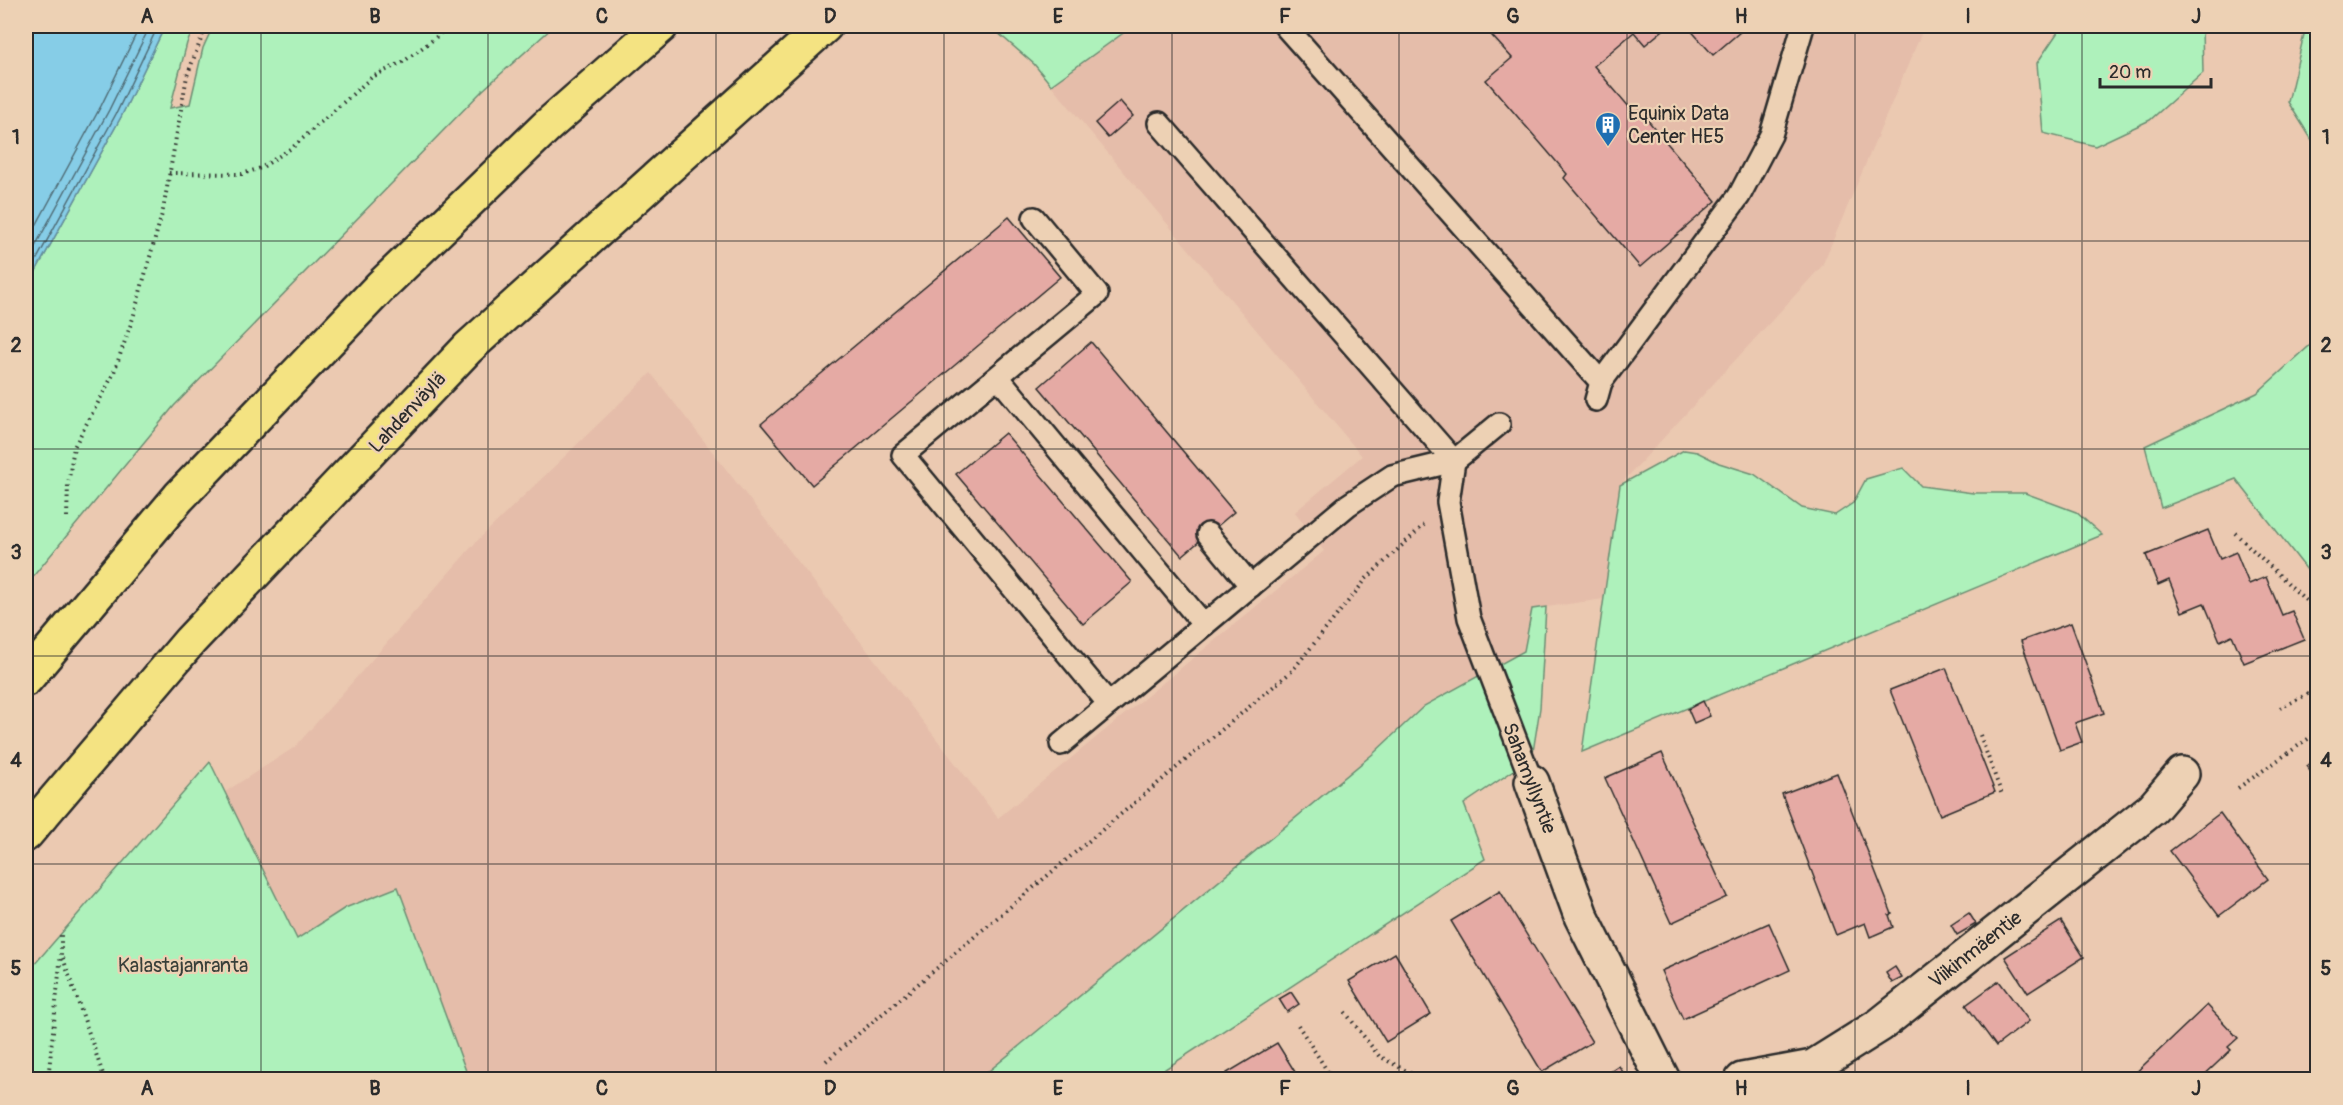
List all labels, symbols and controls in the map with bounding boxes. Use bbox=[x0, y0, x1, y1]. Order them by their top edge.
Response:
text: A bbox=[141, 4, 154, 29]
text: B bbox=[369, 4, 381, 29]
text: C bbox=[596, 4, 608, 29]
text: D bbox=[824, 4, 837, 29]
text: E bbox=[1053, 4, 1064, 29]
text: F bbox=[1279, 4, 1291, 29]
text: G bbox=[1506, 4, 1520, 29]
text: H bbox=[1735, 4, 1748, 29]
text: I bbox=[1965, 4, 1971, 29]
text: J bbox=[2191, 4, 2201, 29]
scale bar bbox=[2100, 51, 2211, 89]
text: 20 m bbox=[2109, 61, 2151, 84]
place label: Equinix Data Center HE5 bbox=[1628, 101, 1729, 149]
building icon: Equinix Data Center HE5 bbox=[1593, 110, 1623, 148]
text: 1 bbox=[12, 125, 20, 150]
text: 1 bbox=[2322, 125, 2330, 150]
text: 2 bbox=[10, 333, 22, 358]
text: 2 bbox=[2320, 333, 2332, 358]
street label: Lahdenväylä bbox=[363, 366, 451, 458]
text: 3 bbox=[10, 540, 22, 565]
text: 3 bbox=[2320, 540, 2332, 565]
street label: Sahamyllyntie bbox=[1497, 719, 1562, 837]
text: 4 bbox=[10, 748, 22, 773]
text: 4 bbox=[2320, 748, 2332, 773]
street label: Viikinmäentie bbox=[1924, 905, 2027, 994]
park label: Kalastajanranta bbox=[118, 953, 248, 978]
text: 5 bbox=[11, 956, 22, 981]
text: 5 bbox=[2321, 956, 2332, 981]
text: A bbox=[141, 1076, 154, 1101]
text: B bbox=[369, 1076, 381, 1101]
text: C bbox=[596, 1076, 608, 1101]
text: D bbox=[824, 1076, 837, 1101]
text: E bbox=[1053, 1076, 1064, 1101]
text: F bbox=[1279, 1076, 1291, 1101]
text: G bbox=[1506, 1076, 1520, 1101]
text: H bbox=[1735, 1076, 1748, 1101]
text: I bbox=[1965, 1076, 1971, 1101]
text: J bbox=[2191, 1076, 2201, 1101]

